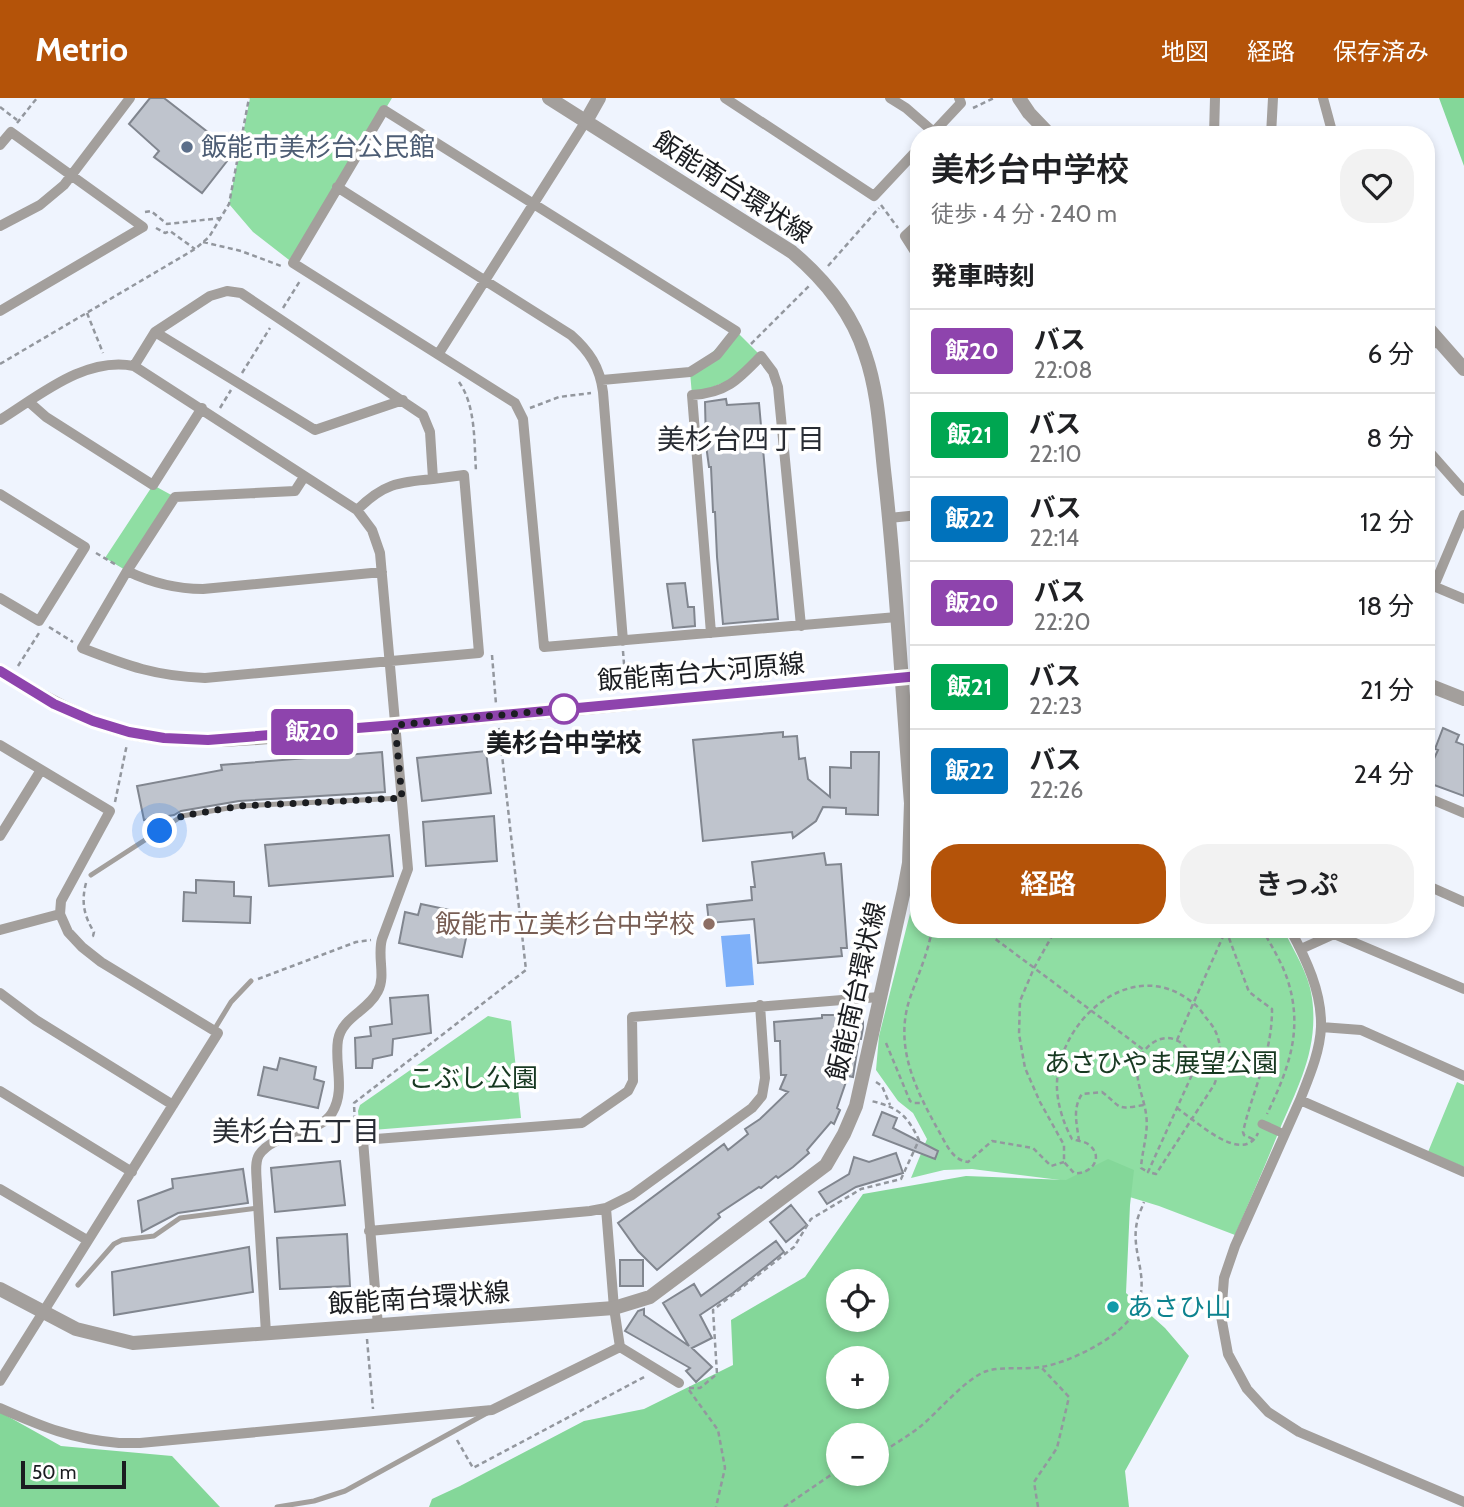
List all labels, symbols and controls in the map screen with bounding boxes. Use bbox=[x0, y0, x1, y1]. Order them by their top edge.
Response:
text: Metrio bbox=[35, 29, 128, 69]
text: 地図 bbox=[1161, 37, 1209, 66]
text: 経路 bbox=[1247, 37, 1295, 66]
text: 保存済み bbox=[1333, 37, 1429, 66]
street label: 飯能南台環状線 bbox=[648, 124, 818, 250]
place label: 飯能市美杉台公民館 bbox=[201, 131, 435, 163]
marker: 飯能市美杉台公民館 bbox=[179, 139, 195, 155]
text: 美杉台中学校 bbox=[931, 149, 1129, 189]
button: heart bbox=[1340, 149, 1414, 223]
text: 徒歩 · 4 分 · 240 m bbox=[931, 200, 1117, 228]
text: 発車時刻 bbox=[931, 260, 1035, 292]
text: バス bbox=[1034, 324, 1086, 356]
text: 飯20 bbox=[945, 336, 999, 365]
text: 6 分 bbox=[1367, 338, 1414, 370]
text: 22:08 bbox=[1034, 356, 1093, 384]
text: バス bbox=[1029, 408, 1081, 440]
text: 飯21 bbox=[947, 420, 992, 449]
district label: 美杉台四丁目 bbox=[657, 422, 825, 456]
text: 8 分 bbox=[1366, 422, 1414, 454]
text: 22:10 bbox=[1029, 440, 1081, 468]
text: バス bbox=[1029, 492, 1081, 524]
text: 飯22 bbox=[945, 504, 994, 533]
text: 12 分 bbox=[1360, 506, 1414, 538]
text: 22:14 bbox=[1029, 524, 1079, 552]
text: バス bbox=[1034, 576, 1086, 608]
text: 飯20 bbox=[945, 588, 999, 617]
text: 18 分 bbox=[1358, 590, 1414, 622]
text: 22:20 bbox=[1034, 608, 1091, 636]
street label: 飯能南台大河原線 bbox=[596, 647, 806, 697]
text: バス bbox=[1029, 660, 1081, 692]
text: 飯21 bbox=[947, 672, 992, 701]
text: 21 分 bbox=[1360, 674, 1414, 706]
text: 22:23 bbox=[1029, 692, 1082, 720]
marker: 美杉台中学校 bbox=[549, 694, 579, 724]
line badge: 飯20 bbox=[272, 709, 352, 755]
text: 飯20 bbox=[285, 717, 339, 746]
place label: 美杉台中学校 bbox=[486, 727, 642, 759]
text: バス bbox=[1029, 744, 1081, 776]
text: 飯22 bbox=[945, 756, 994, 785]
text: 24 分 bbox=[1353, 758, 1414, 790]
text: 22:26 bbox=[1029, 776, 1083, 804]
your location bbox=[142, 813, 177, 848]
button: 経路 bbox=[931, 844, 1166, 924]
button: きっぷ bbox=[1180, 844, 1414, 924]
street label: 飯能南台環状線 bbox=[820, 899, 892, 1083]
place label: 飯能市立美杉台中学校 bbox=[435, 908, 695, 940]
marker: 飯能市立美杉台中学校 bbox=[701, 916, 717, 932]
park label: あさひやま展望公園 bbox=[1044, 1047, 1278, 1079]
park label: こぶし公園 bbox=[408, 1062, 538, 1094]
district label: 美杉台五丁目 bbox=[212, 1114, 380, 1148]
map controls bbox=[826, 1269, 889, 1486]
button: locate bbox=[826, 1269, 889, 1332]
street label: 飯能南台環状線 bbox=[327, 1276, 511, 1320]
place label: あさひ山 bbox=[1127, 1291, 1231, 1323]
marker: あさひ山 bbox=[1105, 1299, 1121, 1315]
button: + bbox=[826, 1346, 889, 1409]
button: − bbox=[826, 1423, 889, 1486]
scale bar bbox=[21, 1458, 126, 1490]
text: 50 m bbox=[32, 1461, 76, 1484]

